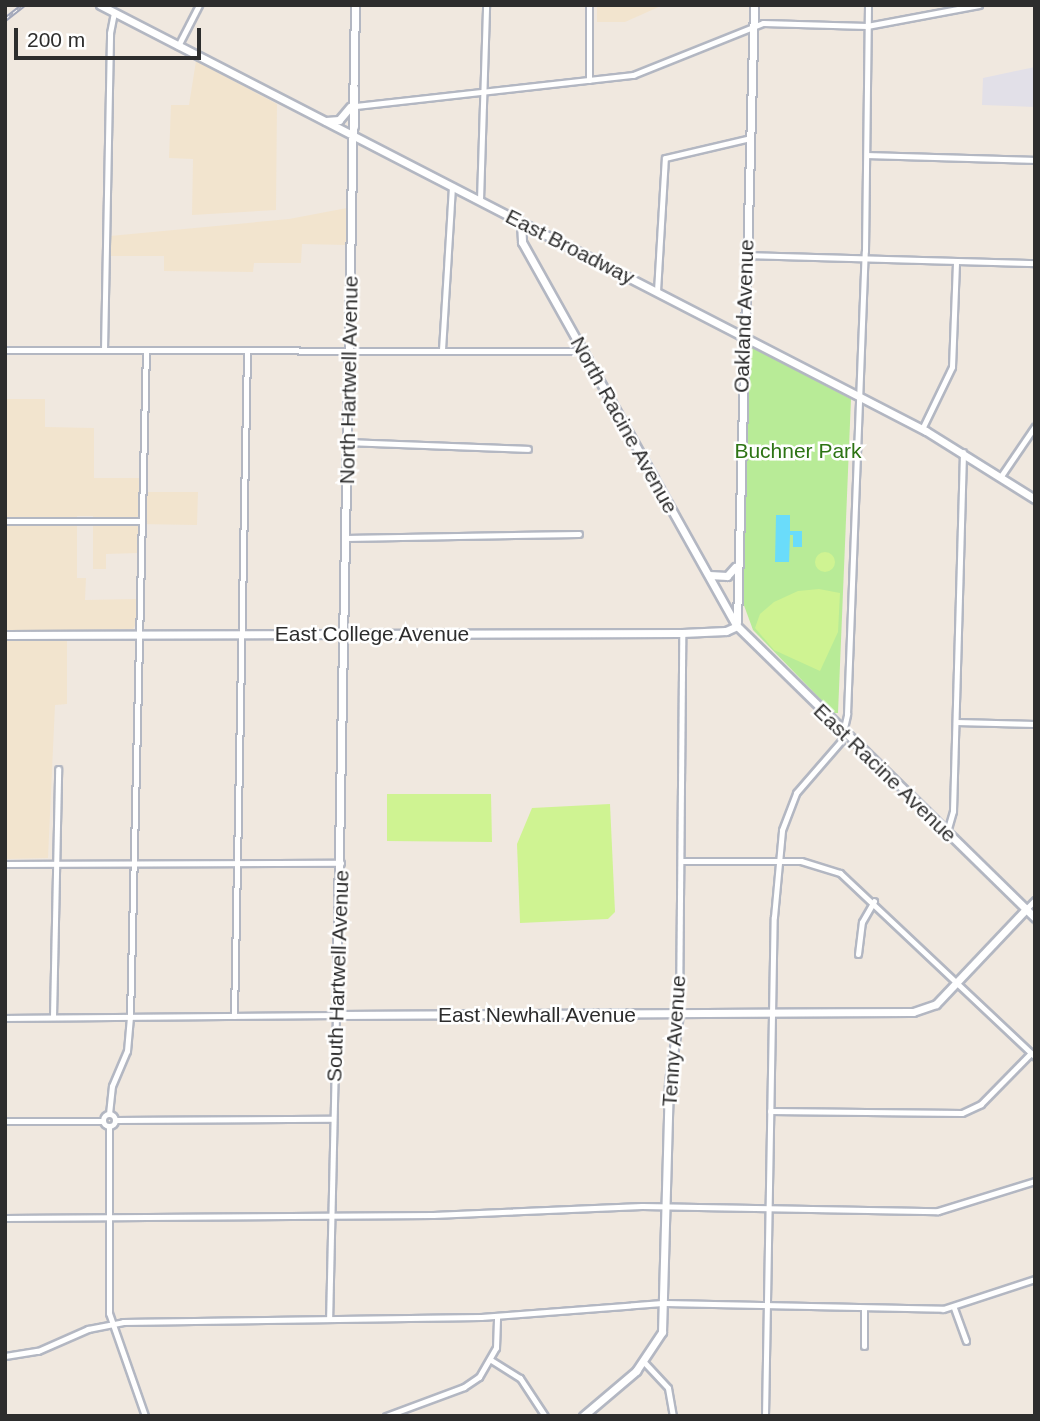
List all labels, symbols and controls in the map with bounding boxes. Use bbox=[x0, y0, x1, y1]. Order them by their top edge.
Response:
scale bar bbox=[18, 14, 205, 58]
text: 200 m bbox=[27, 28, 85, 51]
street label: East Broadway bbox=[501, 204, 639, 290]
street label: Oakland Avenue bbox=[729, 238, 759, 394]
street label: North Hartwell Avenue bbox=[335, 275, 363, 485]
street label: North Racine Avenue bbox=[565, 332, 683, 518]
park label: Buchner Park bbox=[734, 438, 862, 464]
street label: East College Avenue bbox=[274, 621, 470, 647]
street label: East Racine Avenue bbox=[808, 698, 962, 848]
street label: South Hartwell Avenue bbox=[322, 869, 354, 1083]
street label: Tenny Avenue bbox=[657, 974, 691, 1108]
street label: East Newhall Avenue bbox=[437, 1002, 637, 1028]

